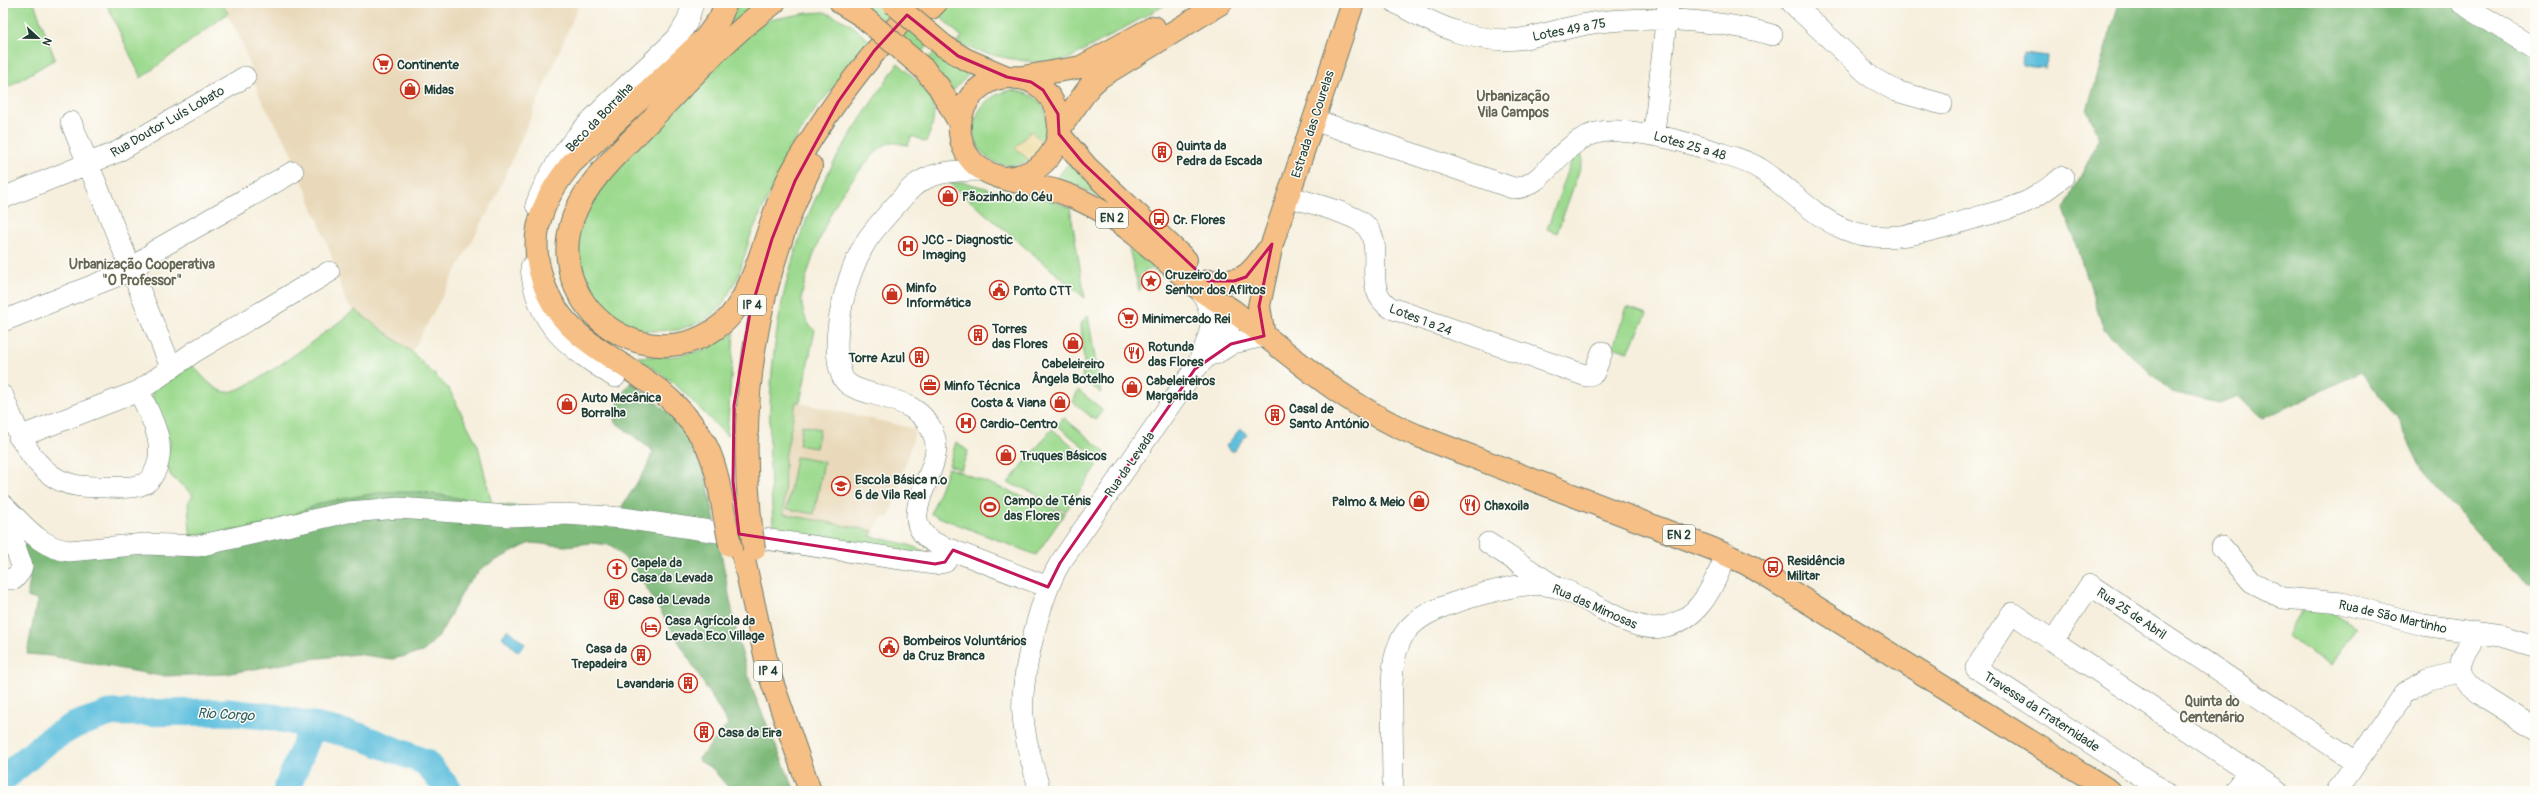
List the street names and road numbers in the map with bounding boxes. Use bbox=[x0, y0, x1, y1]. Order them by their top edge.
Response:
street label: Lotes 49 a 75 bbox=[1531, 15, 1607, 45]
street label: Estrada das Courelas bbox=[1288, 68, 1338, 180]
street label: Beco da Borralha bbox=[563, 80, 637, 156]
street label: Rua Doutor Luís Lobato bbox=[108, 83, 227, 161]
street label: Lotes 25 a 48 bbox=[1652, 128, 1728, 164]
road number: EN 2 bbox=[1096, 208, 1128, 228]
road number: IP 4 bbox=[738, 295, 766, 315]
street label: Lotes 1 a 24 bbox=[1387, 301, 1455, 339]
street label: Rua da Levada bbox=[1101, 429, 1158, 500]
road number: EN 2 bbox=[1663, 525, 1695, 545]
street label: Rua das Mimosas bbox=[1550, 581, 1640, 633]
street label: Rua 25 de Abril bbox=[2094, 585, 2169, 643]
street label: Rua de São Martinho bbox=[2337, 597, 2449, 637]
road number: IP 4 bbox=[754, 661, 782, 681]
street label: Travessa da Fraternidade bbox=[1981, 668, 2103, 756]

